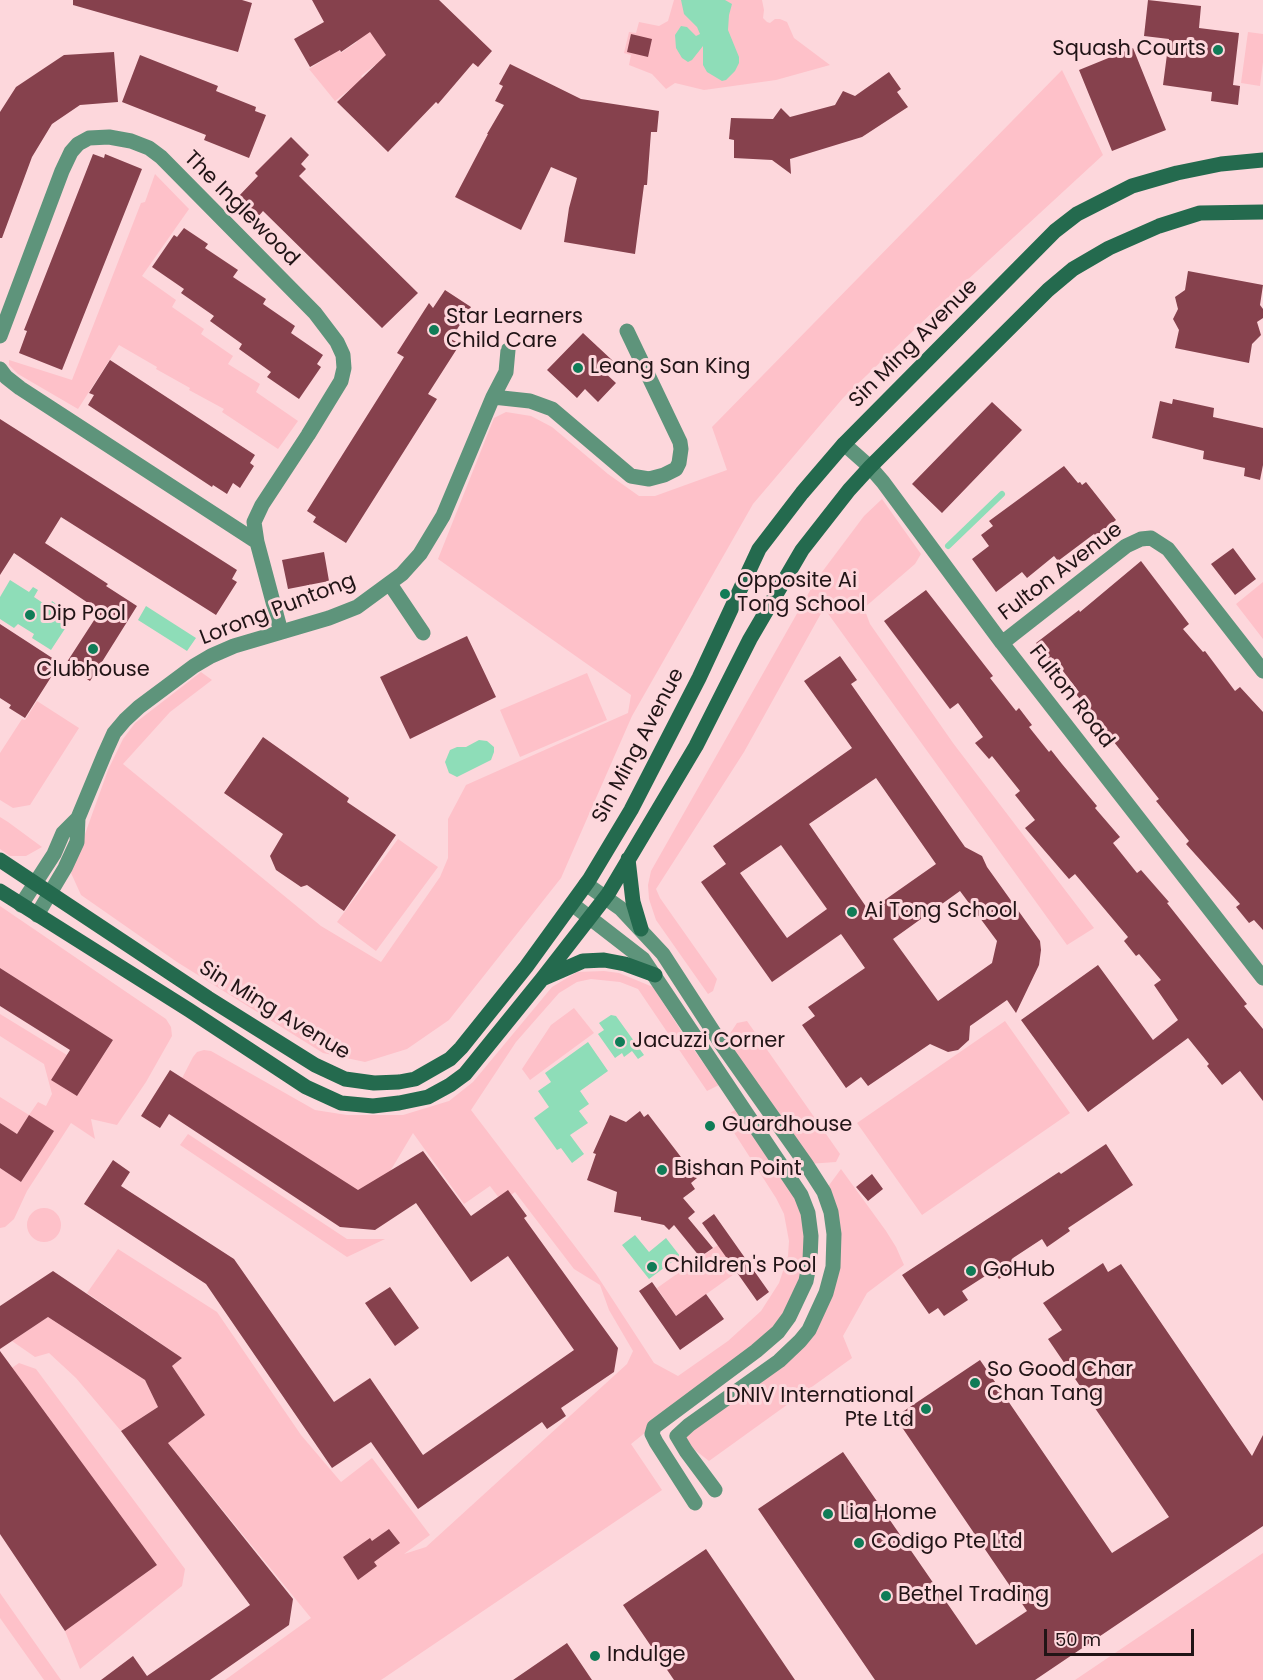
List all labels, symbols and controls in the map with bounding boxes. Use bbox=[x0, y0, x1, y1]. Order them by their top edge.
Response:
place label: Squash Courts bbox=[1052, 37, 1206, 63]
marker: Squash Courts bbox=[1211, 43, 1225, 57]
street label: The Inglewood bbox=[178, 146, 304, 272]
street label: Sin Ming Avenue bbox=[844, 274, 984, 414]
place label: Star Learners Child Care bbox=[446, 305, 583, 355]
marker: Star Learners Child Care bbox=[427, 323, 441, 337]
place label: Leang San King bbox=[590, 355, 750, 381]
marker: Leang San King bbox=[571, 361, 585, 375]
street label: Fulton Avenue bbox=[994, 517, 1128, 627]
street label: Lorong Puntong bbox=[197, 569, 359, 651]
place label: Opposite Ai Tong School bbox=[737, 569, 866, 619]
marker: Opposite Ai Tong School bbox=[718, 587, 732, 601]
place label: Dip Pool bbox=[42, 602, 126, 628]
marker: Dip Pool bbox=[23, 608, 37, 622]
street label: Fulton Road bbox=[1023, 640, 1119, 754]
marker: Clubhouse bbox=[86, 642, 100, 656]
place label: Clubhouse bbox=[36, 658, 150, 684]
street label: Sin Ming Avenue bbox=[588, 664, 690, 828]
place label: Ai Tong School bbox=[864, 899, 1018, 925]
marker: Ai Tong School bbox=[845, 905, 859, 919]
street label: Sin Ming Avenue bbox=[194, 956, 354, 1066]
place label: Jacuzzi Corner bbox=[632, 1029, 785, 1055]
marker: Jacuzzi Corner bbox=[613, 1035, 627, 1049]
place label: Guardhouse bbox=[722, 1113, 852, 1139]
marker: Guardhouse bbox=[703, 1119, 717, 1133]
place label: Bishan Point bbox=[674, 1157, 802, 1183]
marker: Bishan Point bbox=[655, 1163, 669, 1177]
place label: Children's Pool bbox=[664, 1254, 817, 1280]
place label: GoHub bbox=[983, 1258, 1055, 1284]
marker: Children's Pool bbox=[645, 1260, 659, 1274]
marker: GoHub bbox=[964, 1264, 978, 1278]
place label: So Good Char Chan Tang bbox=[987, 1358, 1133, 1408]
marker: So Good Char Chan Tang bbox=[968, 1376, 982, 1390]
place label: DNIV International Pte Ltd bbox=[726, 1384, 914, 1434]
marker: DNIV International Pte Ltd bbox=[919, 1402, 933, 1416]
place label: Lia Home bbox=[840, 1501, 937, 1527]
marker: Lia Home bbox=[821, 1507, 835, 1521]
place label: Codigo Pte Ltd bbox=[871, 1530, 1023, 1556]
marker: Codigo Pte Ltd bbox=[852, 1536, 866, 1550]
place label: Bethel Trading bbox=[898, 1583, 1049, 1609]
marker: Bethel Trading bbox=[879, 1589, 893, 1603]
scale bar bbox=[1047, 1617, 1197, 1655]
text: 50 m bbox=[1055, 1627, 1101, 1652]
place label: Indulge bbox=[607, 1643, 686, 1669]
marker: Indulge bbox=[588, 1649, 602, 1663]

